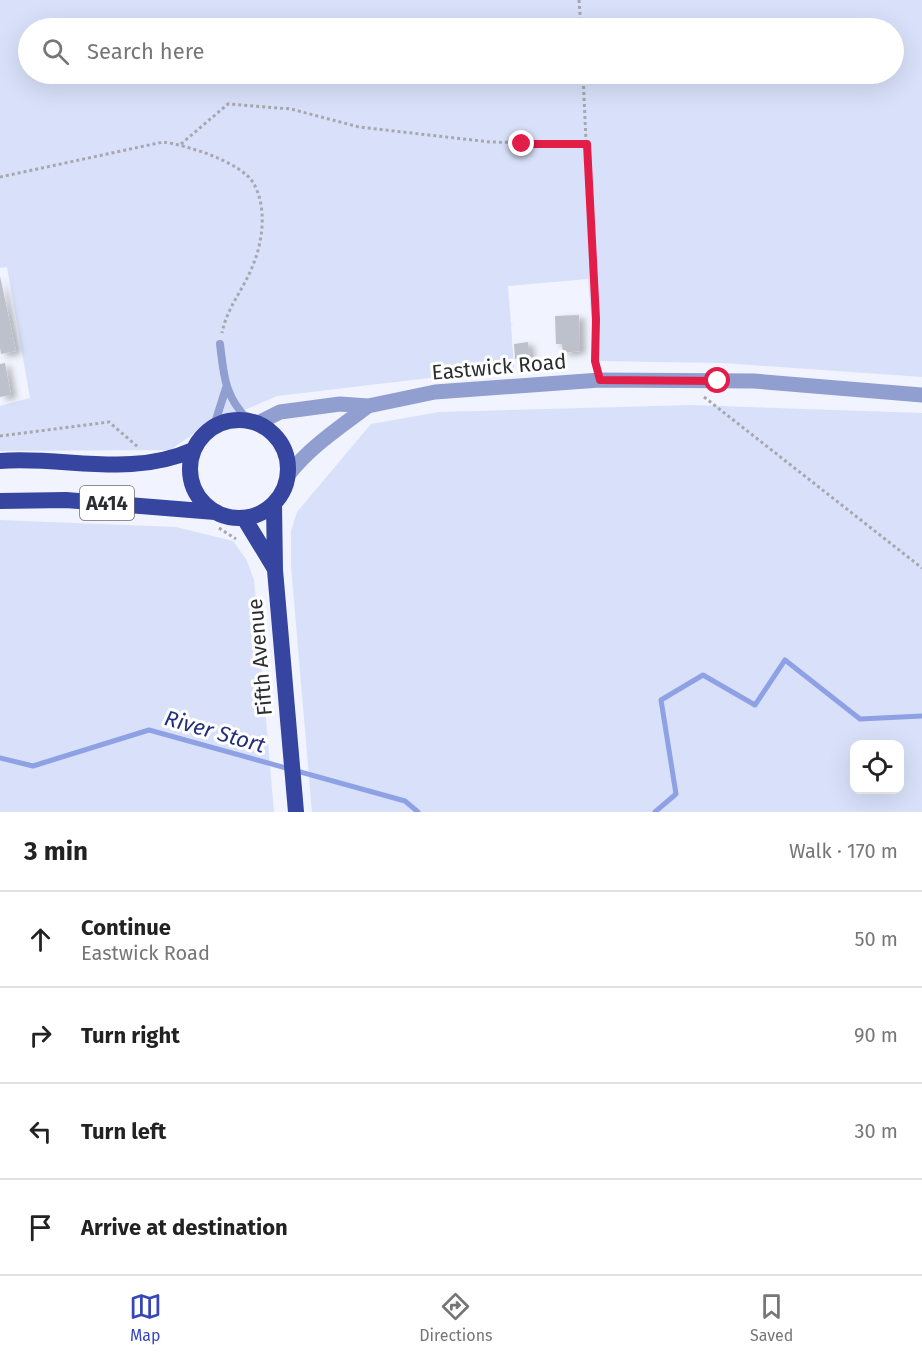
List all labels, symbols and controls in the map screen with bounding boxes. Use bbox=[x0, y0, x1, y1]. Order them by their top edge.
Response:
search box bbox=[18, 18, 904, 84]
icon: search bbox=[39, 35, 72, 68]
text: Search here bbox=[87, 38, 205, 65]
route end bbox=[508, 130, 534, 156]
street label: Eastwick Road bbox=[430, 348, 568, 386]
route start bbox=[704, 367, 730, 393]
road number: A414 bbox=[80, 486, 134, 520]
street label: Fifth Avenue bbox=[242, 597, 278, 717]
water label: River Stort bbox=[161, 704, 269, 759]
map controls bbox=[850, 740, 904, 794]
button: locate bbox=[850, 740, 904, 794]
text: 3 min bbox=[24, 836, 88, 867]
text: Walk · 170 m bbox=[789, 839, 898, 863]
text: Continue bbox=[81, 914, 171, 941]
icon: ahead bbox=[24, 923, 57, 956]
text: 50 m bbox=[854, 927, 898, 951]
text: Eastwick Road bbox=[81, 941, 210, 965]
icon: right bbox=[24, 1019, 57, 1052]
text: Turn right bbox=[81, 1022, 180, 1049]
text: 90 m bbox=[854, 1023, 898, 1047]
icon: left bbox=[24, 1115, 57, 1148]
text: Turn left bbox=[81, 1118, 166, 1145]
text: 30 m bbox=[854, 1119, 898, 1143]
icon: arrive bbox=[24, 1211, 57, 1244]
text: Arrive at destination bbox=[81, 1214, 288, 1241]
tab: Map bbox=[129, 1290, 162, 1345]
tab: Directions bbox=[419, 1290, 493, 1345]
tab: Saved bbox=[750, 1290, 793, 1345]

